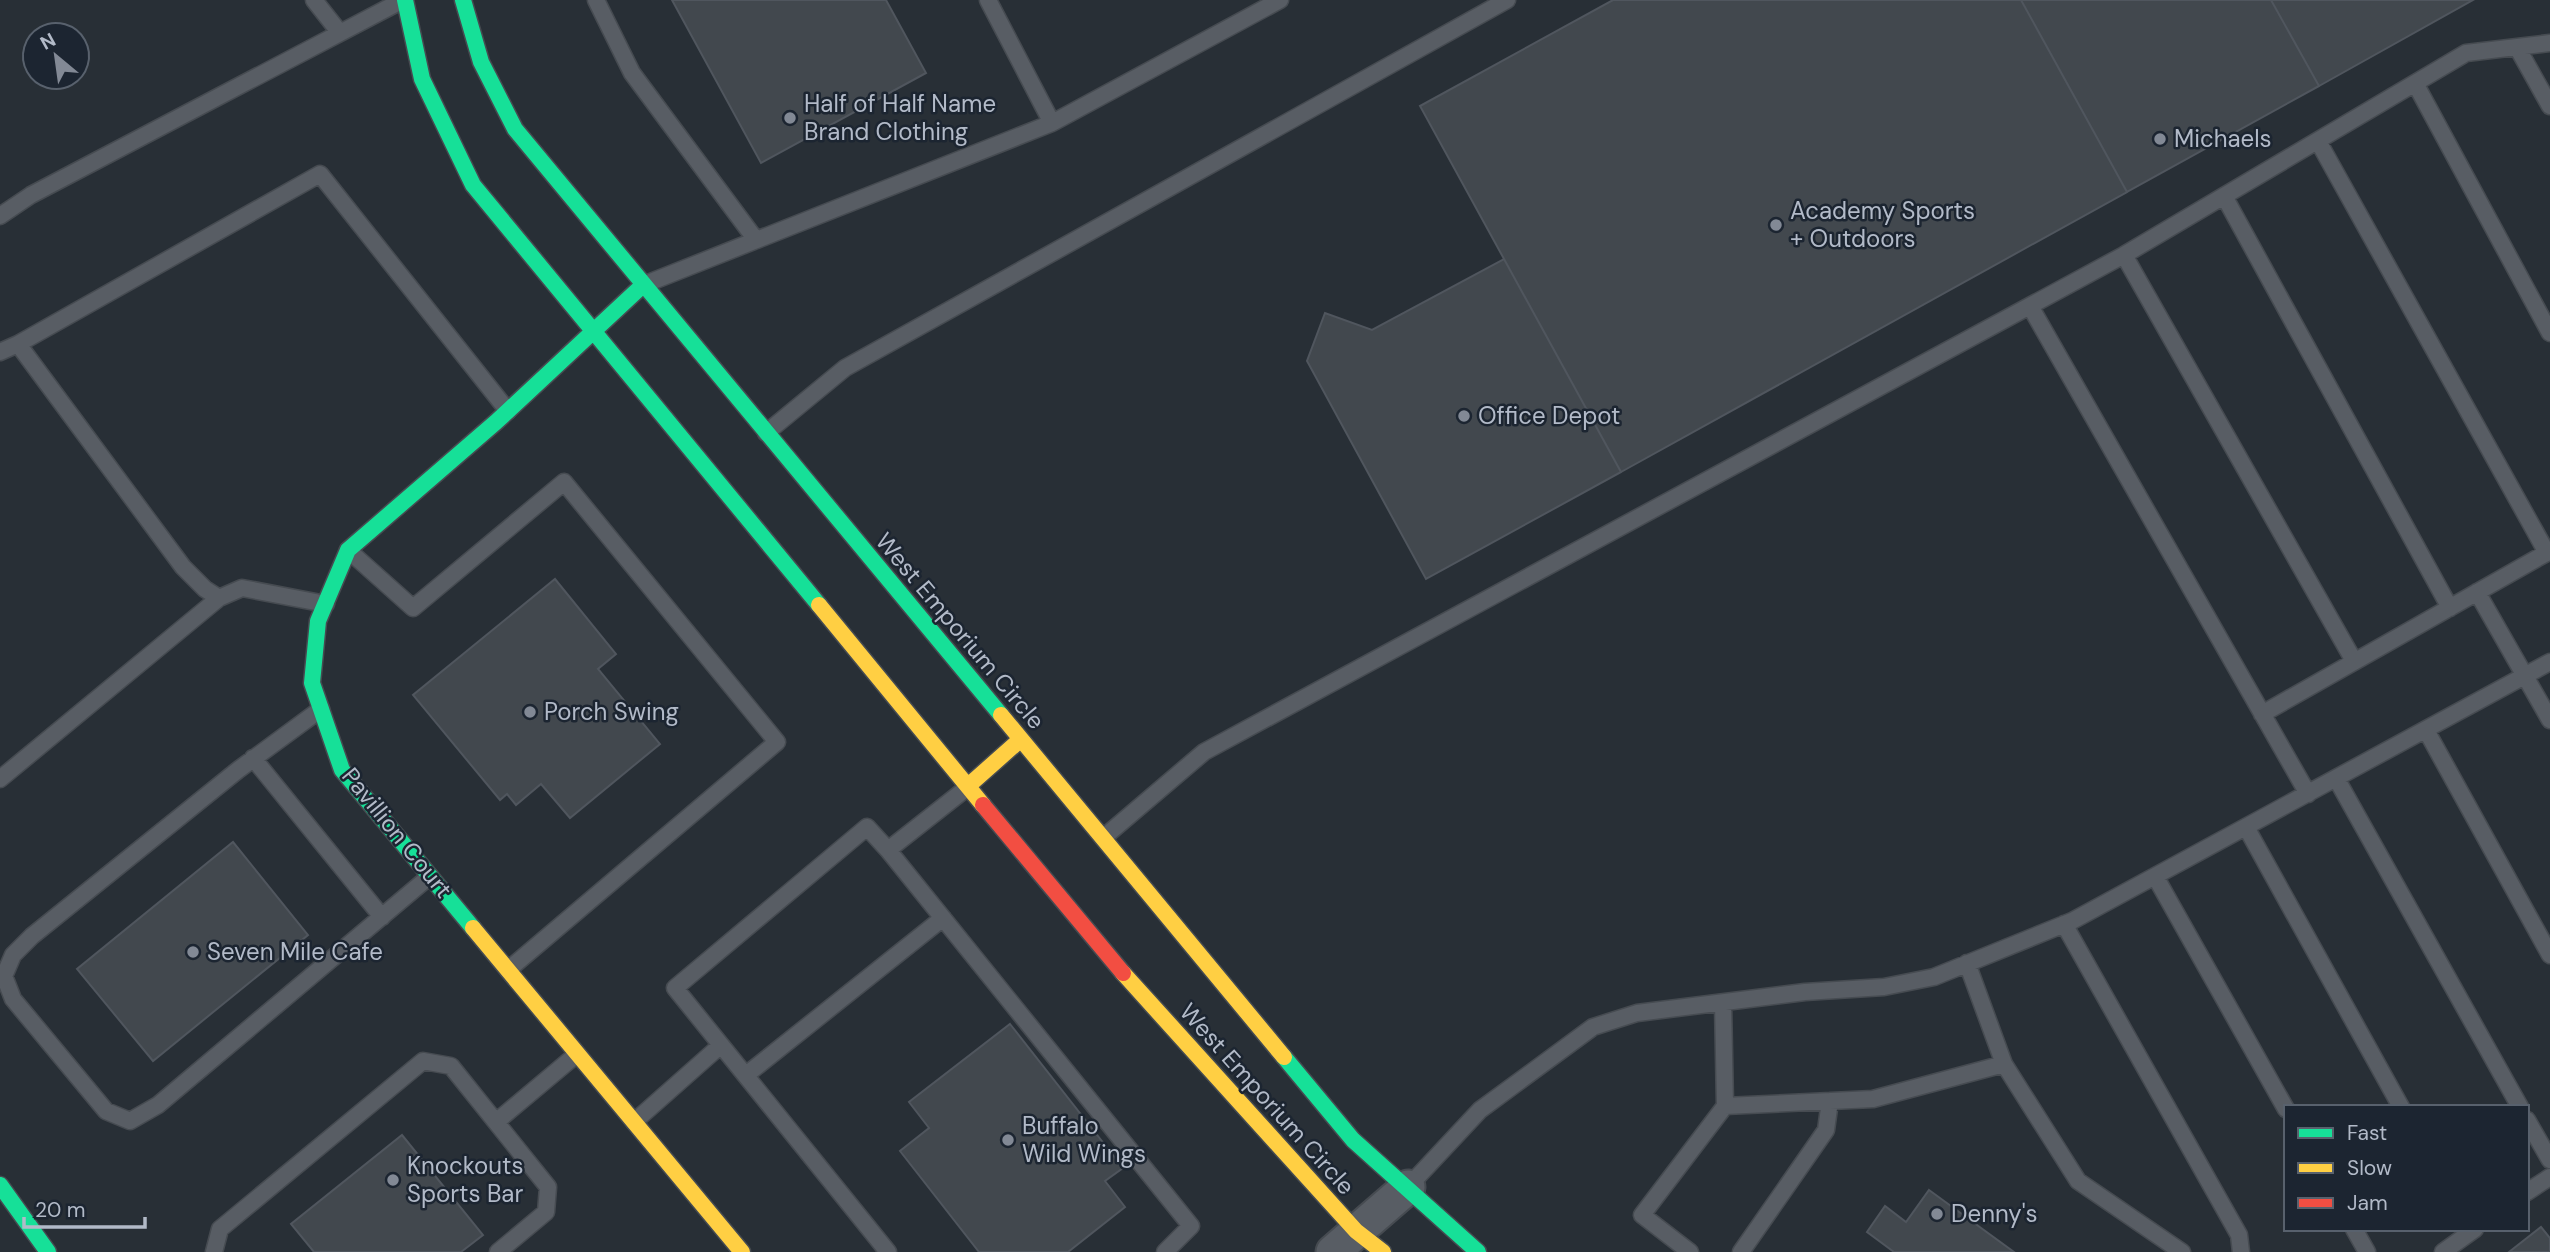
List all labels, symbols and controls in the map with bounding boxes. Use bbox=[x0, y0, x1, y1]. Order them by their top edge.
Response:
north arrow bbox=[21, 21, 91, 91]
text: N bbox=[36, 27, 60, 56]
place label: Half of Half Name Brand Clothing bbox=[804, 88, 996, 147]
marker: Half of Half Name Brand Clothing bbox=[782, 110, 798, 126]
place label: Michaels bbox=[2174, 123, 2272, 154]
marker: Michaels bbox=[2152, 131, 2168, 147]
place label: Academy Sports + Outdoors bbox=[1790, 195, 1975, 254]
marker: Academy Sports + Outdoors bbox=[1768, 217, 1784, 233]
place label: Office Depot bbox=[1478, 400, 1620, 431]
marker: Office Depot bbox=[1456, 408, 1472, 424]
street label: West Emporium Circle bbox=[869, 526, 1052, 735]
place label: Porch Swing bbox=[544, 696, 679, 727]
marker: Porch Swing bbox=[522, 704, 538, 720]
street label: Pavillion Court bbox=[335, 761, 459, 904]
place label: Seven Mile Cafe bbox=[207, 936, 383, 967]
marker: Seven Mile Cafe bbox=[185, 944, 201, 960]
street label: West Emporium Circle bbox=[1173, 996, 1362, 1201]
legend bbox=[2284, 1105, 2529, 1231]
place label: Buffalo Wild Wings bbox=[1022, 1110, 1146, 1169]
text: Fast bbox=[2347, 1119, 2387, 1147]
marker: Buffalo Wild Wings bbox=[1000, 1132, 1016, 1148]
place label: Knockouts Sports Bar bbox=[407, 1150, 523, 1209]
text: Slow bbox=[2347, 1154, 2392, 1182]
marker: Knockouts Sports Bar bbox=[385, 1172, 401, 1188]
scale bar bbox=[24, 1186, 145, 1230]
text: Jam bbox=[2347, 1189, 2388, 1217]
text: 20 m bbox=[35, 1196, 86, 1224]
place label: Denny's bbox=[1951, 1198, 2038, 1229]
marker: Denny's bbox=[1929, 1206, 1945, 1222]

